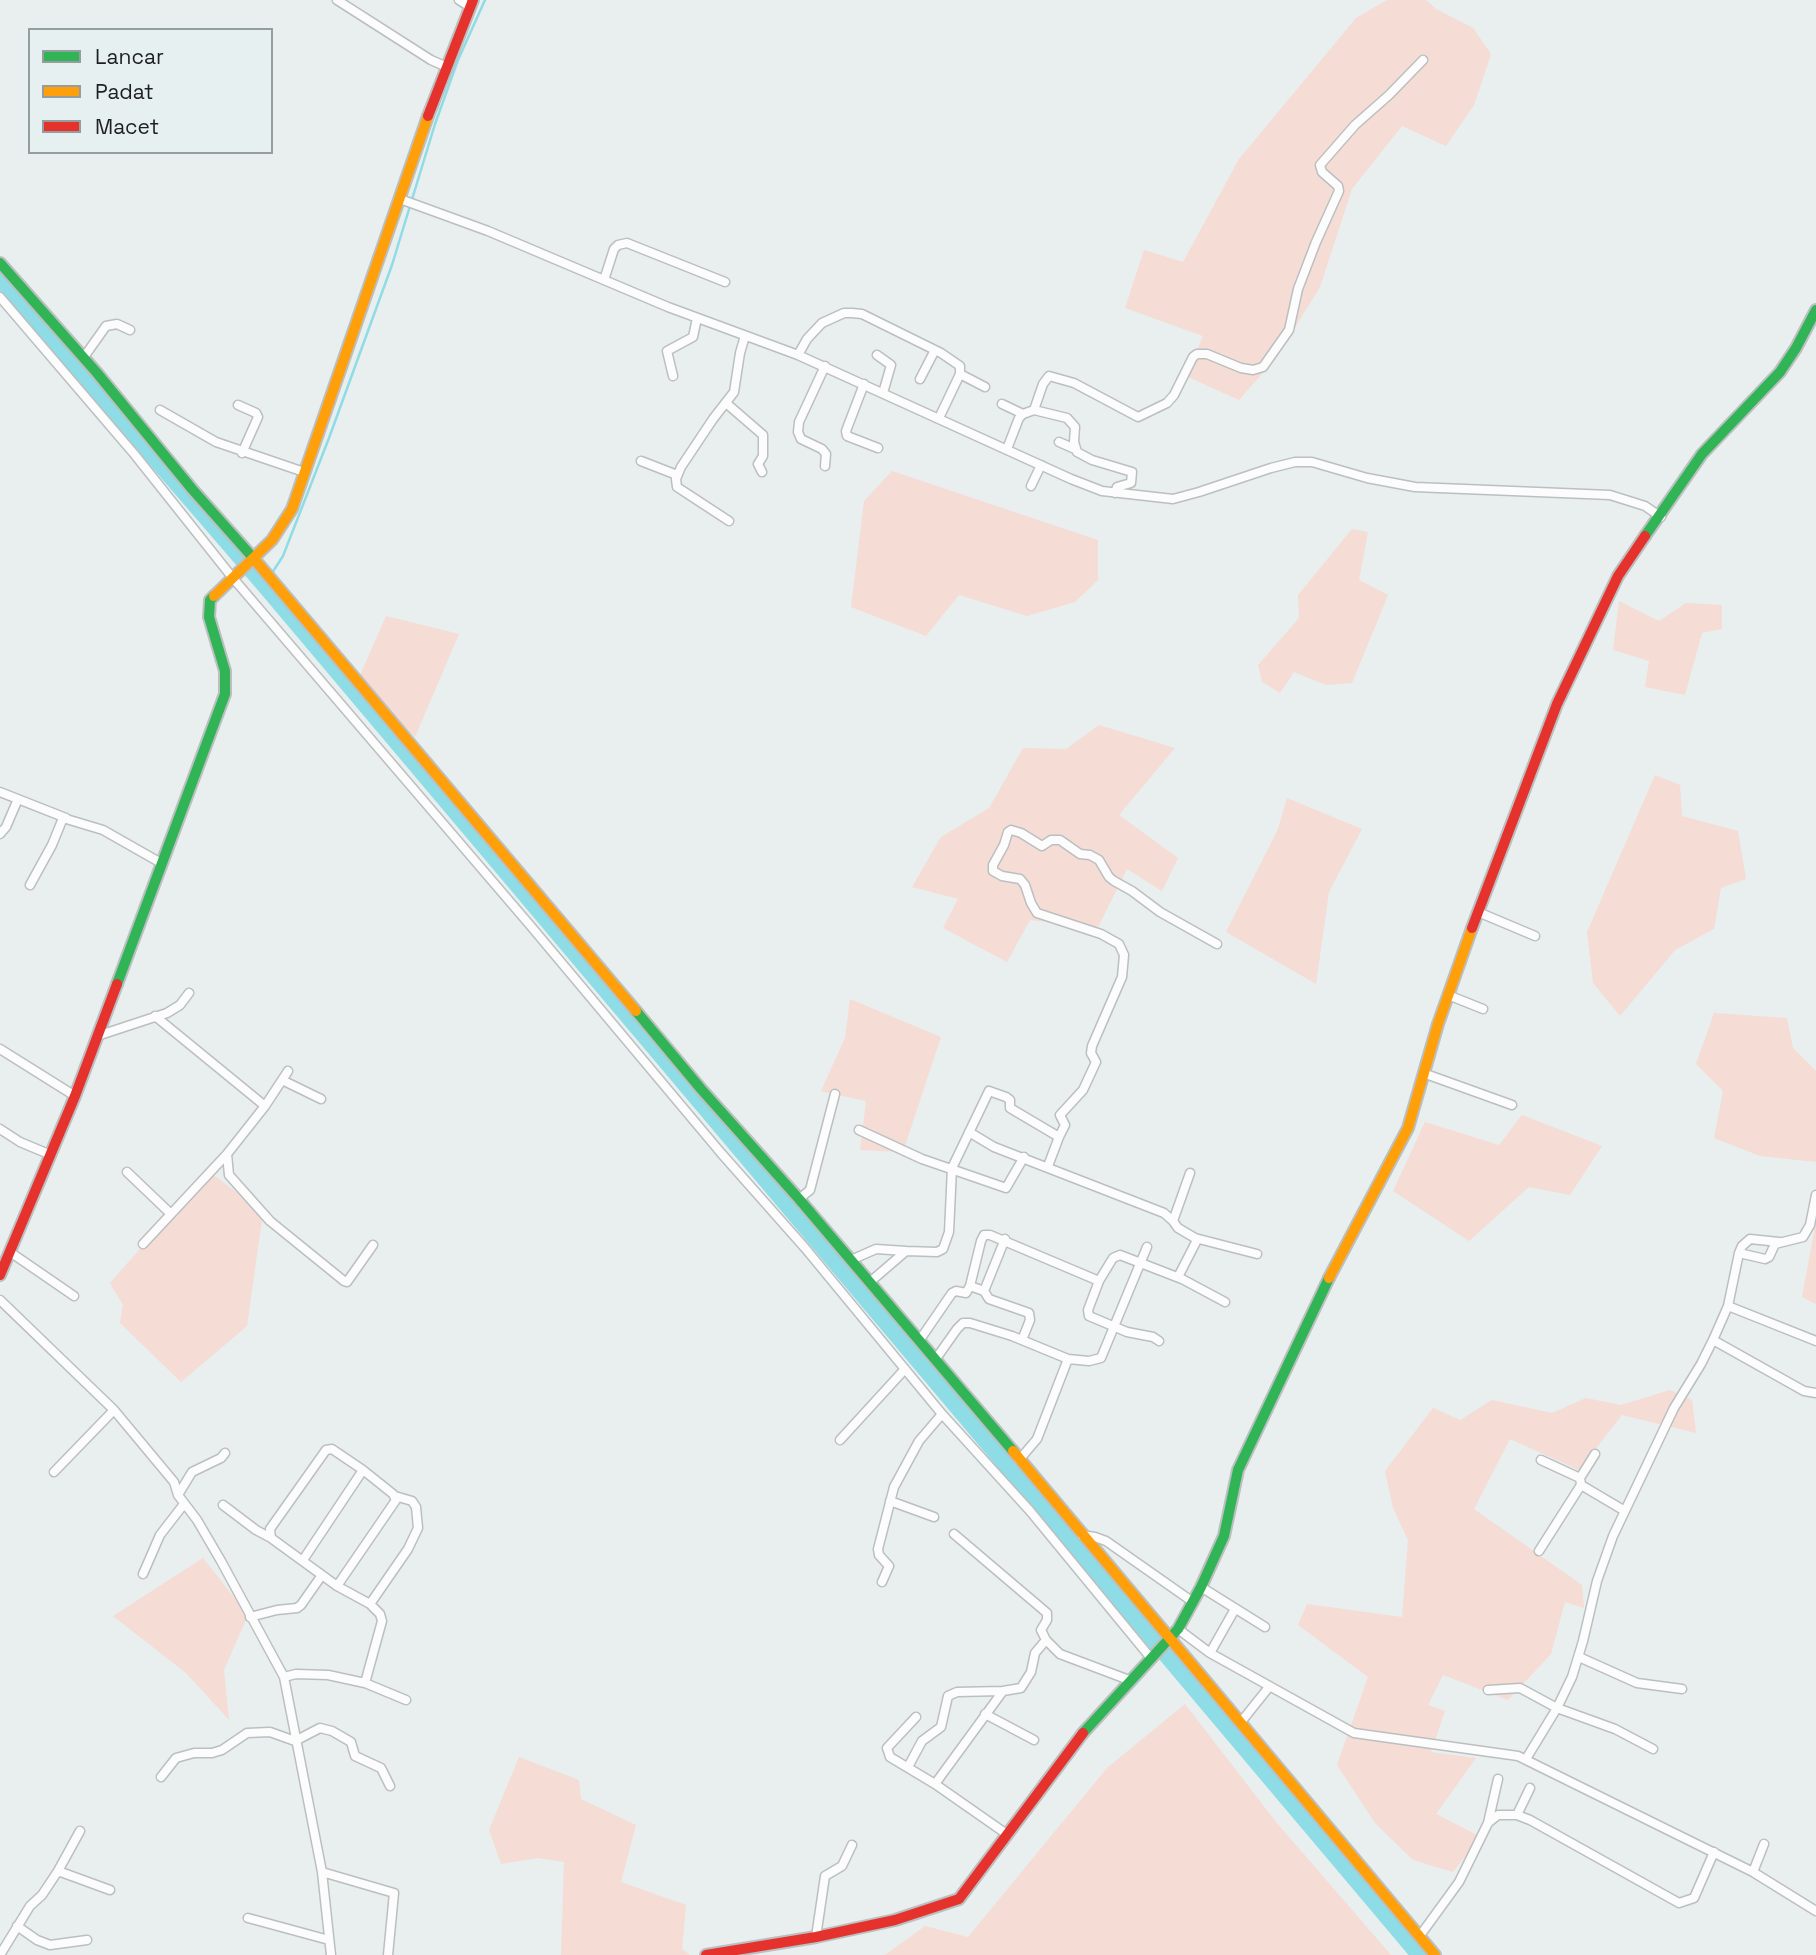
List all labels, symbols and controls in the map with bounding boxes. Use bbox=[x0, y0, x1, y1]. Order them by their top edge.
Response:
legend bbox=[28, 28, 273, 154]
text: Lancar bbox=[95, 43, 164, 70]
text: Padat bbox=[95, 78, 154, 105]
text: Macet bbox=[95, 113, 159, 140]

